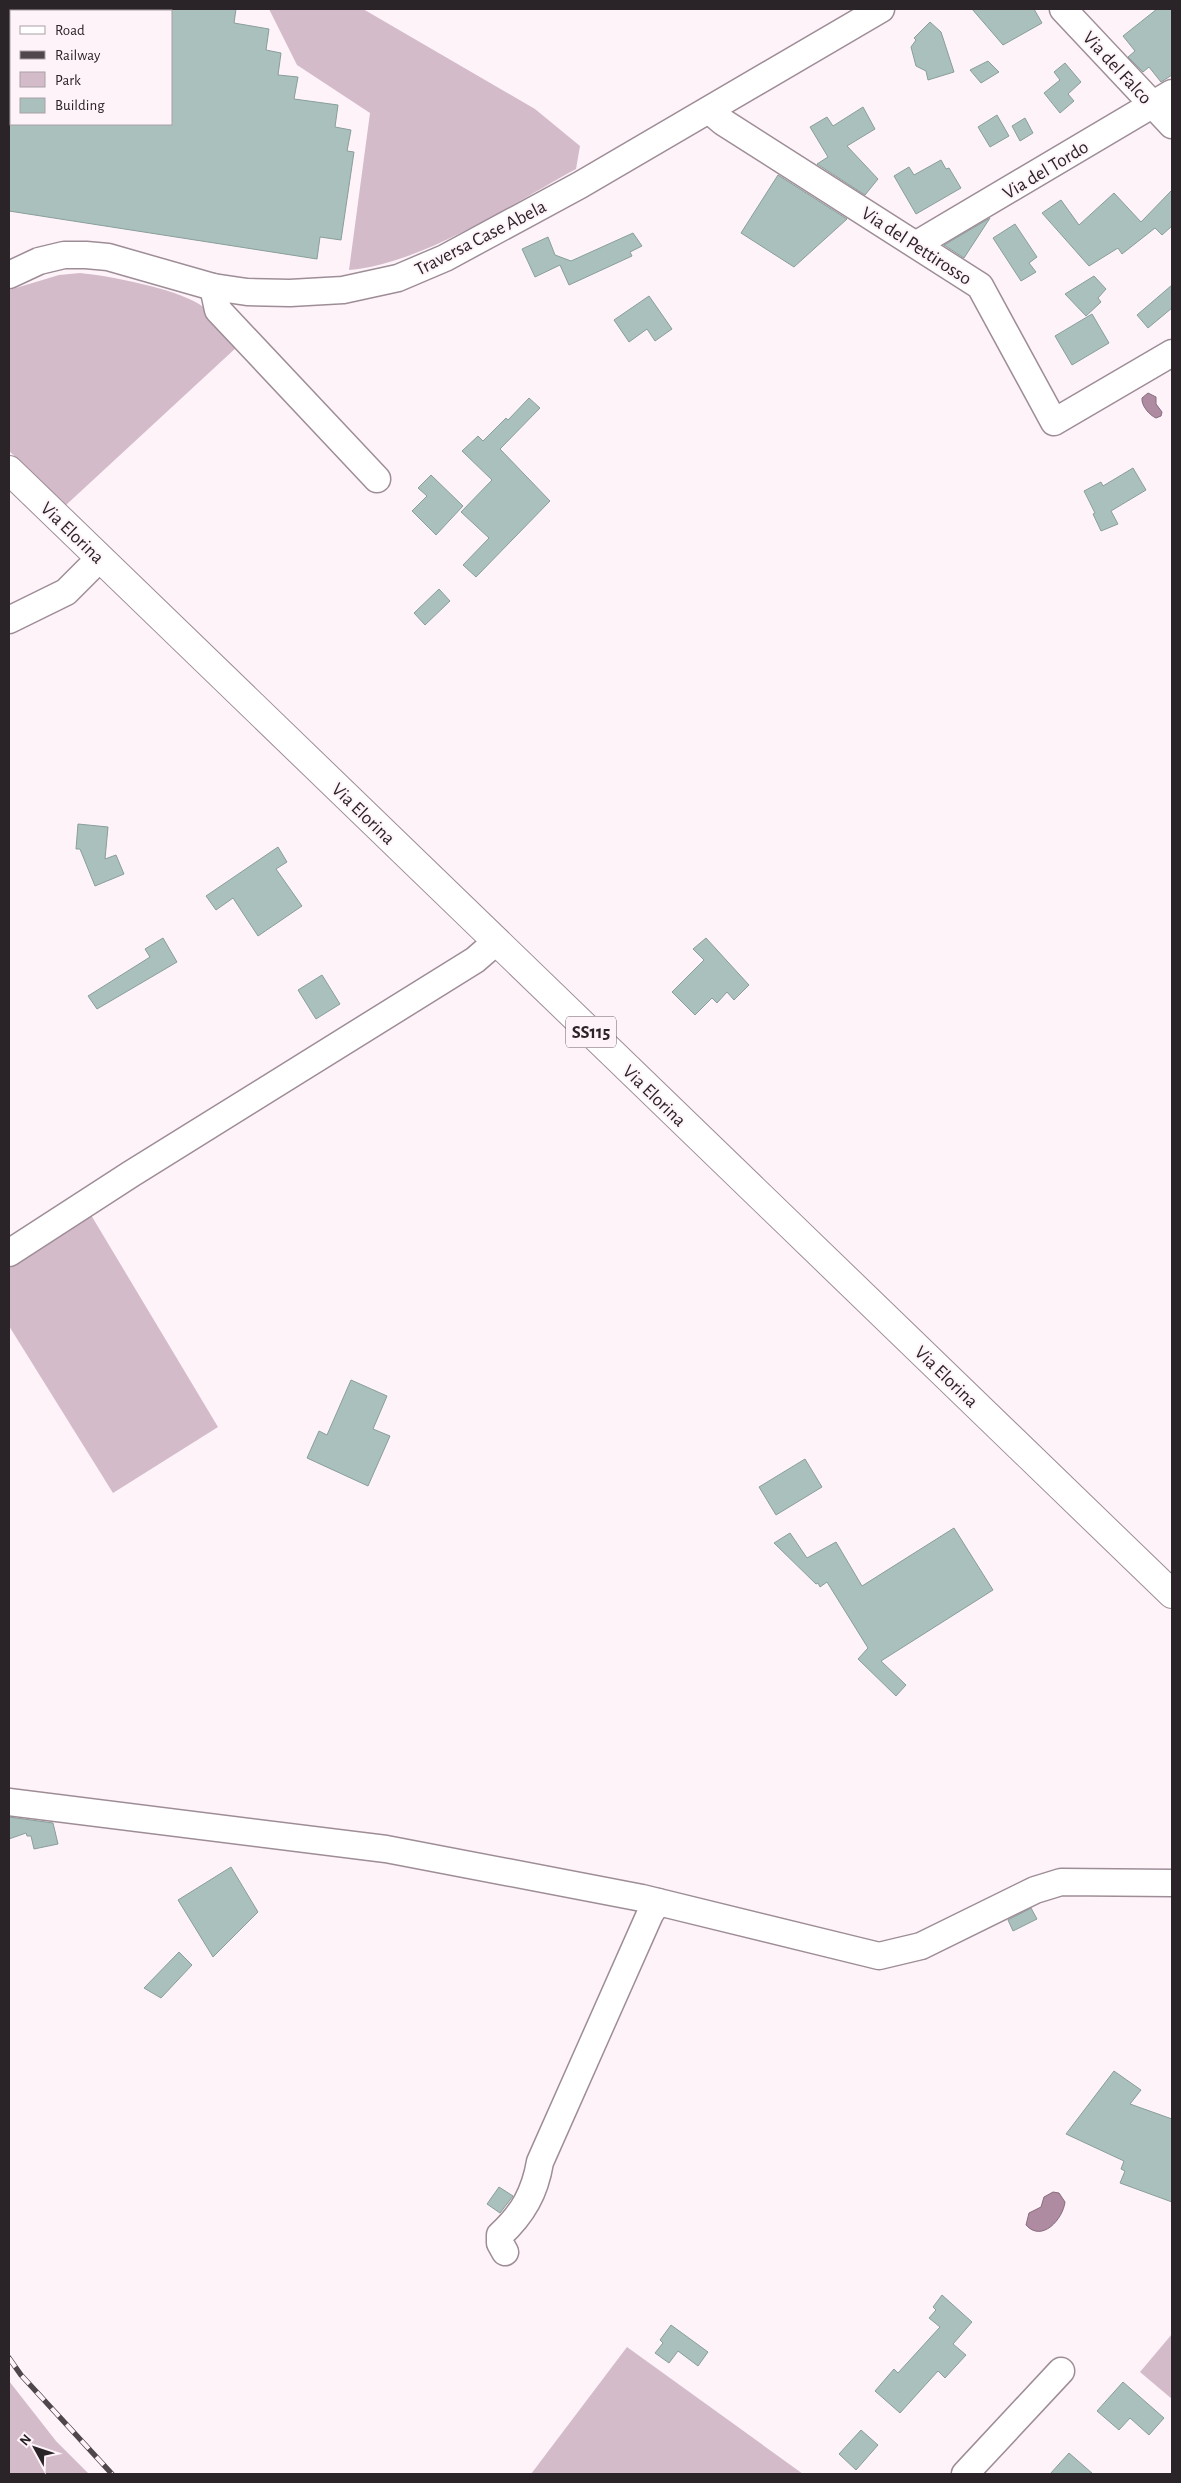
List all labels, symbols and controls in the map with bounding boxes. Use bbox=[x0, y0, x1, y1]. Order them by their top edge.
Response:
legend bbox=[10, 10, 172, 125]
text: Road bbox=[55, 23, 85, 38]
street label: Via del Falco bbox=[1079, 28, 1155, 108]
text: Railway bbox=[55, 48, 101, 63]
text: Park bbox=[55, 73, 81, 88]
text: Building bbox=[55, 98, 105, 113]
street label: Via del Tordo bbox=[1000, 137, 1092, 203]
street label: Traversa Case Abela bbox=[412, 197, 550, 280]
street label: Via del Pettirosso bbox=[858, 204, 975, 289]
street label: Via Elorina bbox=[37, 499, 107, 568]
street label: Via Elorina bbox=[328, 780, 398, 849]
road number: SS115 bbox=[566, 1016, 616, 1048]
street label: Via Elorina bbox=[619, 1062, 689, 1131]
street label: Via Elorina bbox=[911, 1343, 981, 1412]
north arrow bbox=[10, 2423, 60, 2473]
text: N bbox=[17, 2432, 34, 2449]

